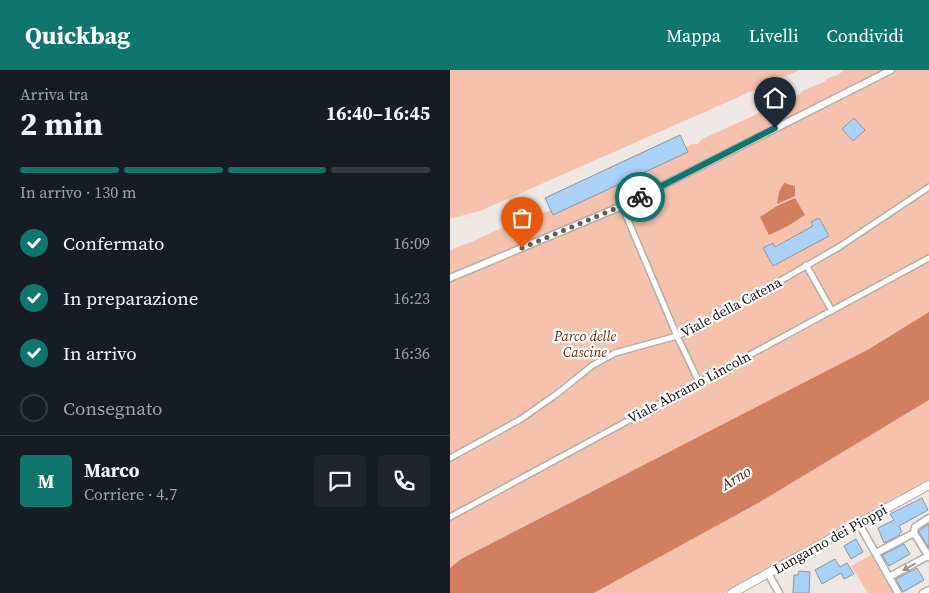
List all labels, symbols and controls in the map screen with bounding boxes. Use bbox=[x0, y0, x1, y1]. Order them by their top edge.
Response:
text: Quickbag bbox=[25, 19, 130, 52]
text: Mappa bbox=[666, 23, 721, 48]
text: Livelli bbox=[749, 23, 799, 48]
text: Condividi bbox=[827, 23, 904, 48]
pin bbox=[754, 77, 796, 128]
text: Arriva tra bbox=[20, 83, 88, 105]
icon: home bbox=[761, 84, 789, 112]
text: 16:40–16:45 bbox=[326, 100, 430, 126]
text: 2 min bbox=[20, 102, 103, 146]
courier bbox=[615, 172, 665, 222]
text: In arrivo · 130 m bbox=[20, 181, 136, 203]
icon: bike bbox=[626, 183, 654, 211]
pin bbox=[501, 197, 543, 248]
icon: bag bbox=[508, 204, 536, 232]
icon: check bbox=[20, 229, 48, 257]
text: Confermato bbox=[63, 230, 165, 256]
text: 16:09 bbox=[393, 232, 430, 254]
street label: Viale della Catena bbox=[677, 272, 786, 342]
icon: check bbox=[20, 284, 48, 312]
text: In preparazione bbox=[63, 285, 199, 311]
text: 16:23 bbox=[393, 287, 430, 309]
park label: Parco delle Cascine bbox=[553, 326, 616, 362]
icon: check bbox=[20, 339, 48, 367]
text: In arrivo bbox=[63, 340, 137, 366]
text: 16:36 bbox=[393, 342, 430, 364]
street label: Viale Abramo Lincoln bbox=[624, 346, 754, 428]
text: Consegnato bbox=[63, 395, 163, 421]
button: chat bbox=[314, 455, 366, 507]
button: phone bbox=[378, 455, 430, 507]
text: Marco bbox=[84, 457, 140, 483]
water label: Arno bbox=[716, 460, 755, 495]
text: M bbox=[37, 468, 55, 494]
text: Corriere · 4.7 bbox=[84, 483, 177, 505]
street label: Lungarno dei Pioppi bbox=[770, 499, 890, 579]
one-way arrow bbox=[902, 562, 915, 571]

